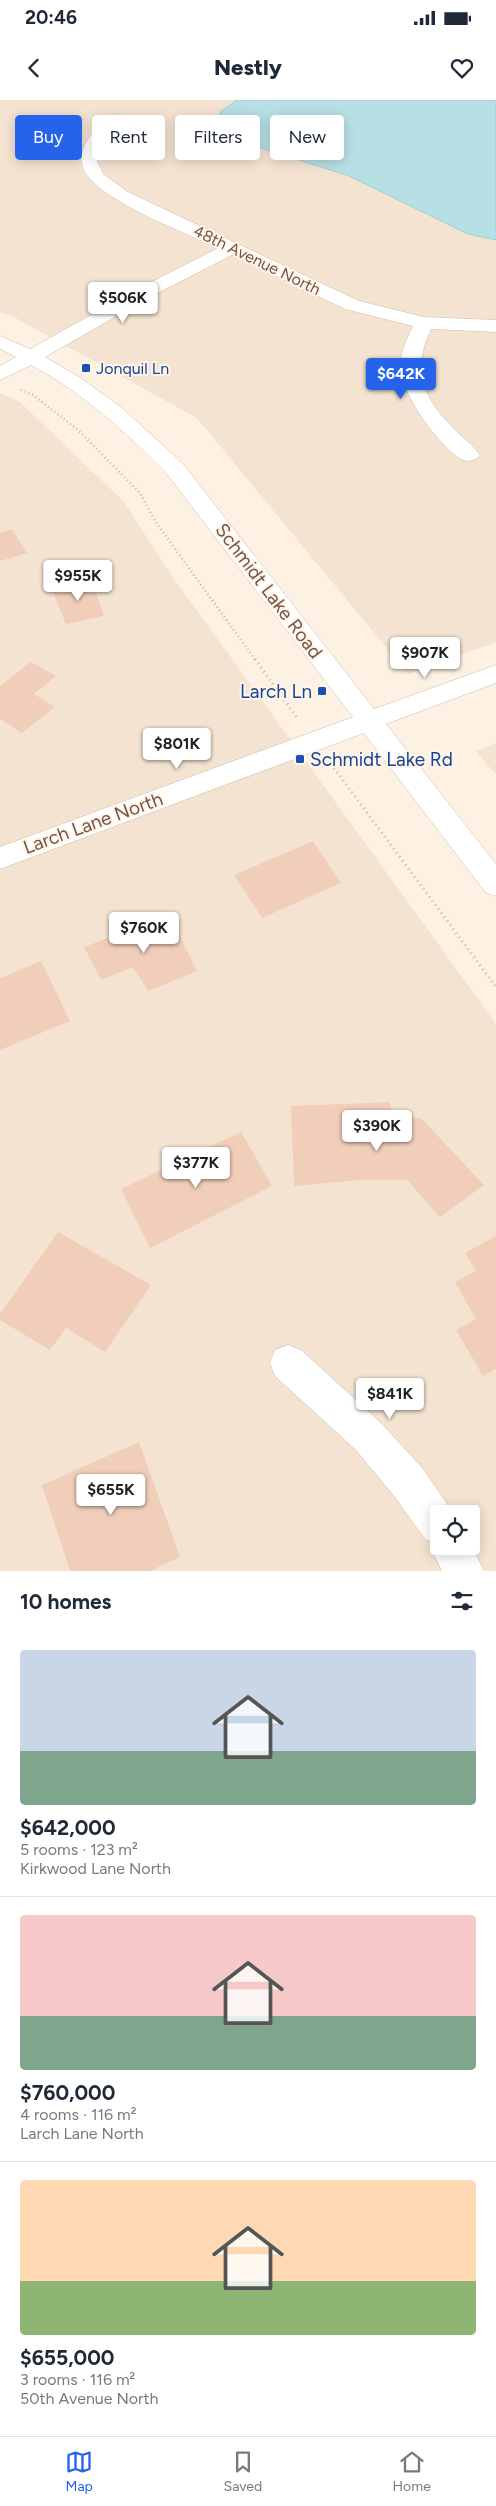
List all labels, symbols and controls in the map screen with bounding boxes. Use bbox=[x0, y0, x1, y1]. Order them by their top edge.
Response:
text: 20:46 bbox=[25, 6, 77, 29]
icon: back bbox=[20, 54, 48, 82]
text: Nestly bbox=[214, 54, 282, 81]
icon: heart bbox=[448, 54, 476, 82]
chip: Buy bbox=[15, 115, 82, 160]
chip: Rent bbox=[92, 115, 165, 160]
chip: Filters bbox=[175, 115, 260, 160]
chip: New bbox=[270, 115, 344, 160]
street label: 48th Avenue North bbox=[190, 221, 324, 299]
pin: $506K bbox=[88, 282, 158, 324]
text: $506K bbox=[99, 288, 147, 307]
pin: $642K bbox=[366, 358, 436, 400]
place label: Jonquil Ln bbox=[96, 359, 169, 378]
marker: Jonquil Ln bbox=[80, 362, 92, 374]
text: $642K bbox=[377, 364, 425, 383]
street label: Schmidt Lake Road bbox=[211, 519, 327, 663]
pin: $955K bbox=[43, 560, 113, 602]
text: $955K bbox=[54, 566, 102, 585]
pin: $907K bbox=[390, 636, 460, 679]
text: $907K bbox=[401, 643, 449, 662]
place label: Larch Ln bbox=[240, 680, 312, 703]
marker: Larch Ln bbox=[316, 685, 328, 697]
pin: $801K bbox=[142, 728, 212, 770]
text: $801K bbox=[154, 734, 200, 753]
place label: Schmidt Lake Rd bbox=[310, 748, 453, 771]
marker: Schmidt Lake Rd bbox=[294, 753, 306, 765]
street label: Larch Lane North bbox=[20, 787, 166, 859]
pin: $760K bbox=[109, 912, 179, 954]
text: $760K bbox=[120, 918, 168, 937]
pin: $390K bbox=[342, 1110, 412, 1152]
text: $390K bbox=[353, 1116, 401, 1135]
pin: $377K bbox=[161, 1146, 231, 1189]
text: $377K bbox=[173, 1153, 219, 1172]
pin: $841K bbox=[355, 1378, 425, 1420]
text: $841K bbox=[367, 1384, 413, 1403]
pin: $655K bbox=[76, 1474, 146, 1516]
text: $655K bbox=[87, 1480, 135, 1499]
map controls bbox=[430, 1505, 480, 1555]
button: locate bbox=[430, 1505, 480, 1555]
icon: filters bbox=[448, 1587, 476, 1615]
text: 10 homes bbox=[20, 1589, 111, 1614]
icon: home bbox=[203, 1682, 293, 1772]
text: $642,000 bbox=[20, 1815, 116, 1840]
text: 5 rooms · 123 m² bbox=[20, 1840, 138, 1859]
text: Kirkwood Lane North bbox=[20, 1859, 171, 1878]
icon: home bbox=[203, 1948, 293, 2038]
text: $760,000 bbox=[20, 2080, 115, 2105]
text: 4 rooms · 116 m² bbox=[20, 2105, 137, 2124]
text: Larch Lane North bbox=[20, 2124, 144, 2143]
icon: home bbox=[203, 2213, 293, 2303]
text: $655,000 bbox=[20, 2345, 114, 2370]
text: 3 rooms · 116 m² bbox=[20, 2370, 135, 2389]
text: 50th Avenue North bbox=[20, 2389, 159, 2408]
tab: Map bbox=[65, 2448, 93, 2495]
tab: Saved bbox=[224, 2448, 262, 2495]
tab: Home bbox=[393, 2448, 431, 2495]

